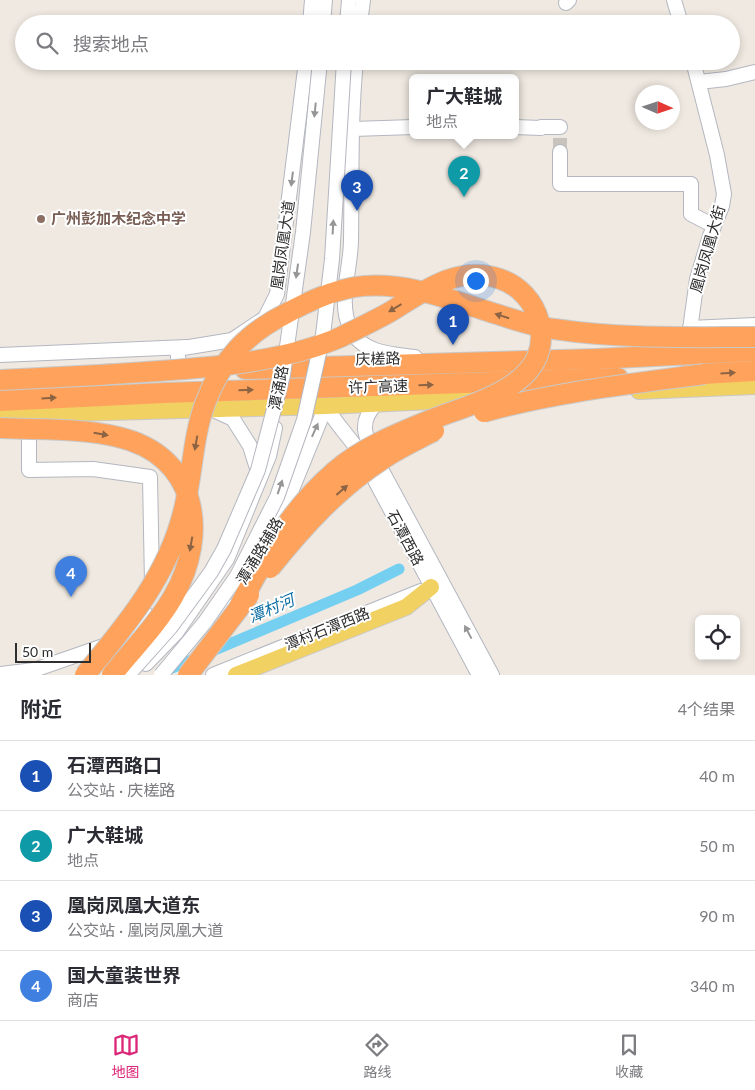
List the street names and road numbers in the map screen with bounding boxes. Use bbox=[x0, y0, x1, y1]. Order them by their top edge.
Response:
street label: 凰岗凤凰大道 bbox=[267, 199, 297, 291]
street label: 凰岗凤凰大街 bbox=[686, 203, 728, 294]
street label: 庆槎路 bbox=[355, 349, 401, 367]
street label: 潭涌路 bbox=[265, 364, 291, 412]
street label: 许广高速 bbox=[348, 376, 408, 396]
street label: 石潭西路 bbox=[384, 507, 428, 568]
street label: 潭涌路辅路 bbox=[232, 514, 286, 587]
street label: 潭村石潭西路 bbox=[282, 603, 372, 653]

